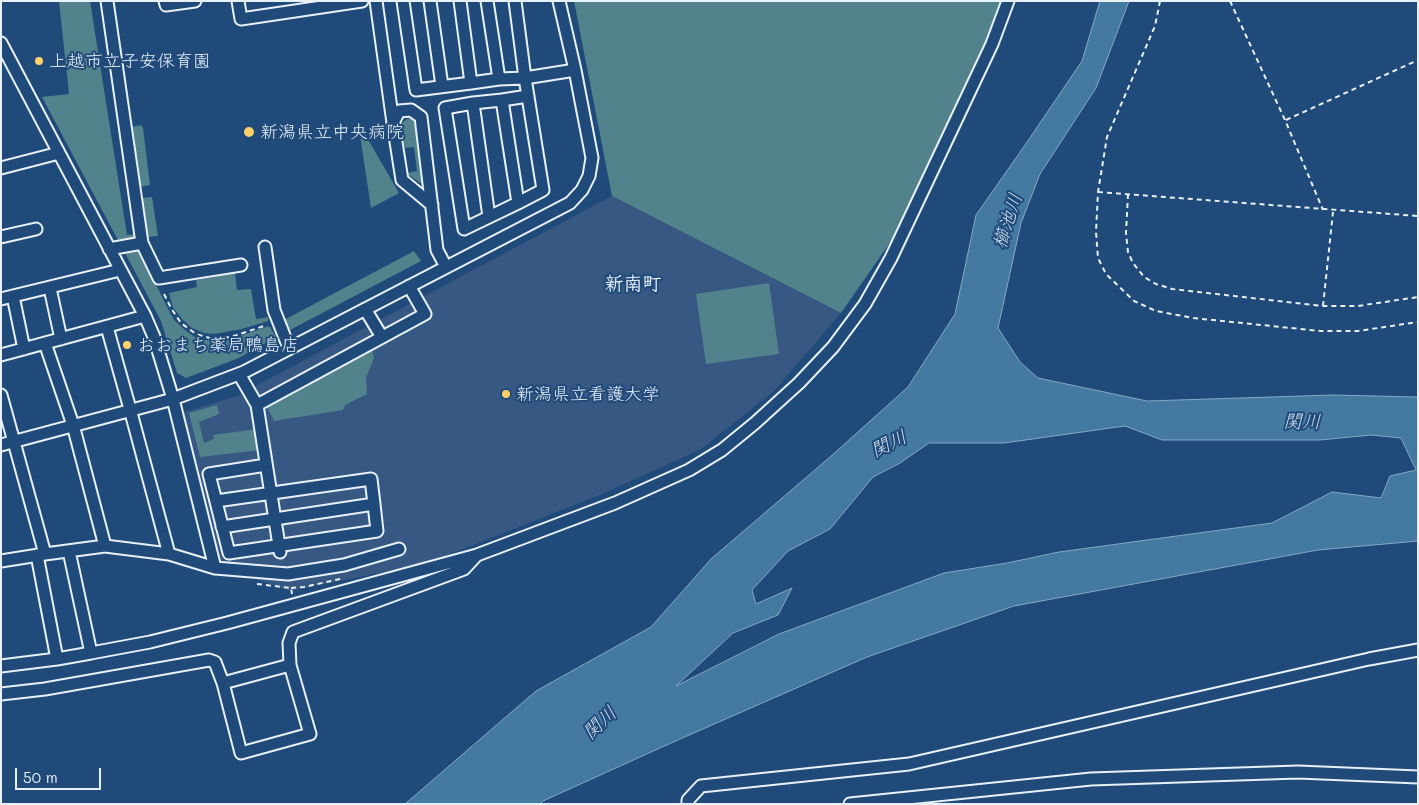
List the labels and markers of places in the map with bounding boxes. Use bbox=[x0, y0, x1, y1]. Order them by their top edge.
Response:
place label: 上越市立子安保育園 bbox=[49, 50, 211, 72]
marker: 上越市立子安保育園 bbox=[33, 55, 45, 67]
place label: 新潟県立中央病院 bbox=[260, 121, 404, 143]
marker: 新潟県立中央病院 bbox=[242, 125, 256, 139]
place label: おおまち薬局鴨島店 bbox=[137, 334, 299, 356]
marker: おおまち薬局鴨島店 bbox=[121, 339, 133, 351]
place label: 新潟県立看護大学 bbox=[516, 383, 660, 405]
marker: 新潟県立看護大学 bbox=[500, 388, 512, 400]

